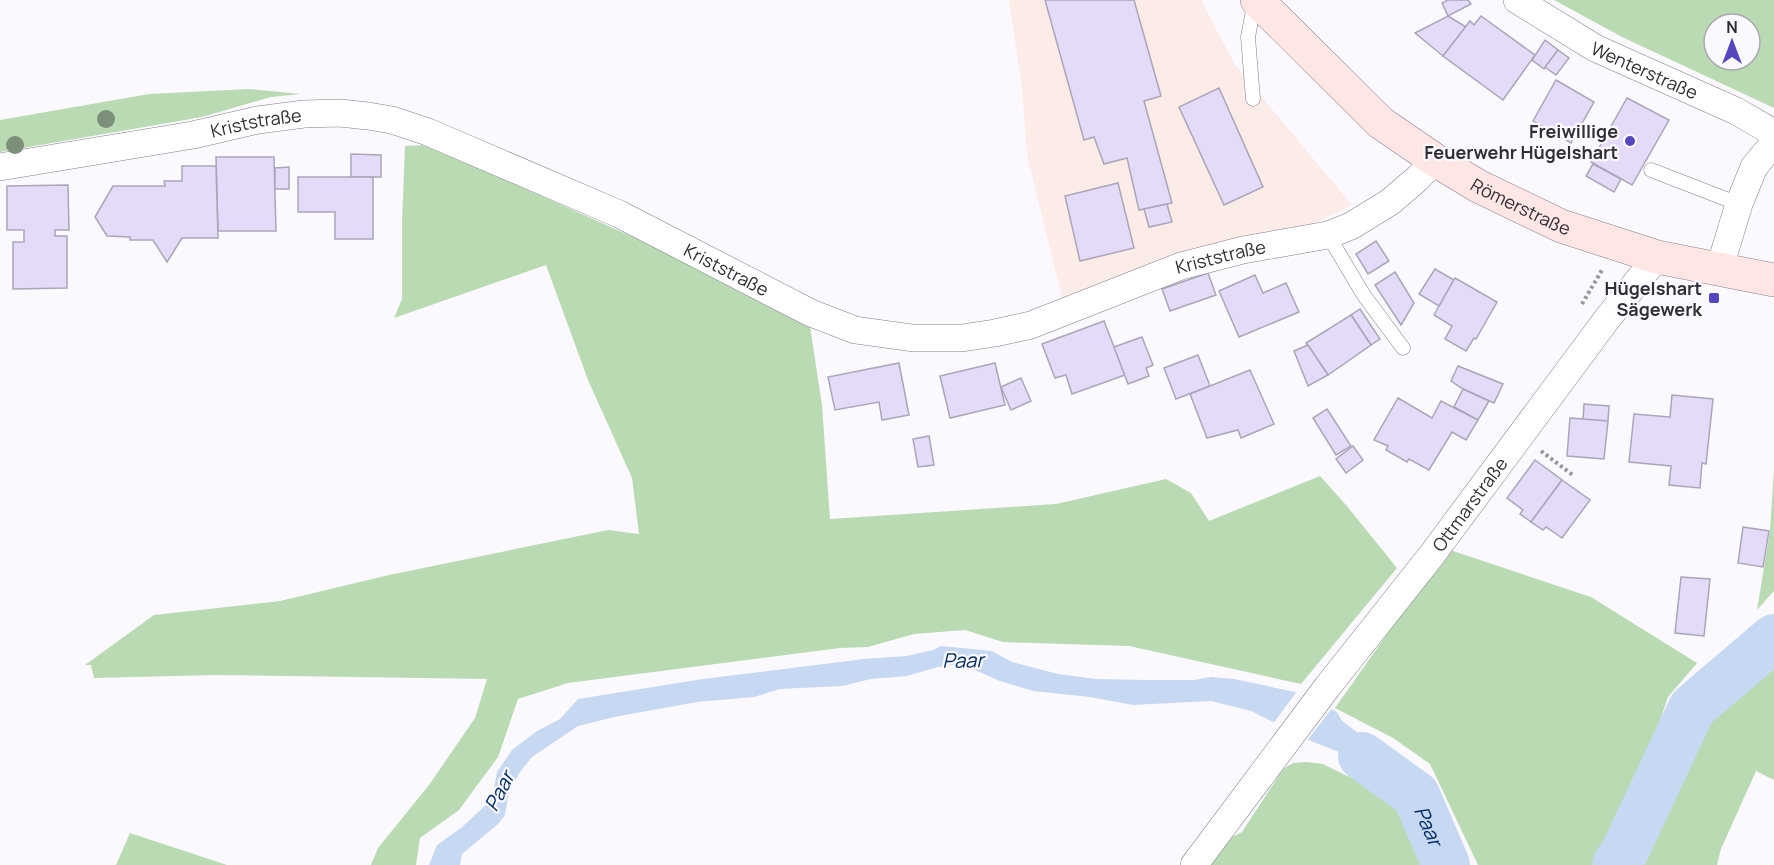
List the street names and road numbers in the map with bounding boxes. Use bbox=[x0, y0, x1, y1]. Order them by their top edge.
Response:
street label: Wenterstraße bbox=[1588, 36, 1702, 104]
street label: Kriststraße bbox=[208, 102, 303, 143]
street label: Römerstraße bbox=[1466, 172, 1574, 240]
street label: Kriststraße bbox=[1173, 234, 1268, 279]
street label: Kriststraße bbox=[680, 238, 773, 301]
street label: Ottmarstraße bbox=[1426, 452, 1512, 556]

